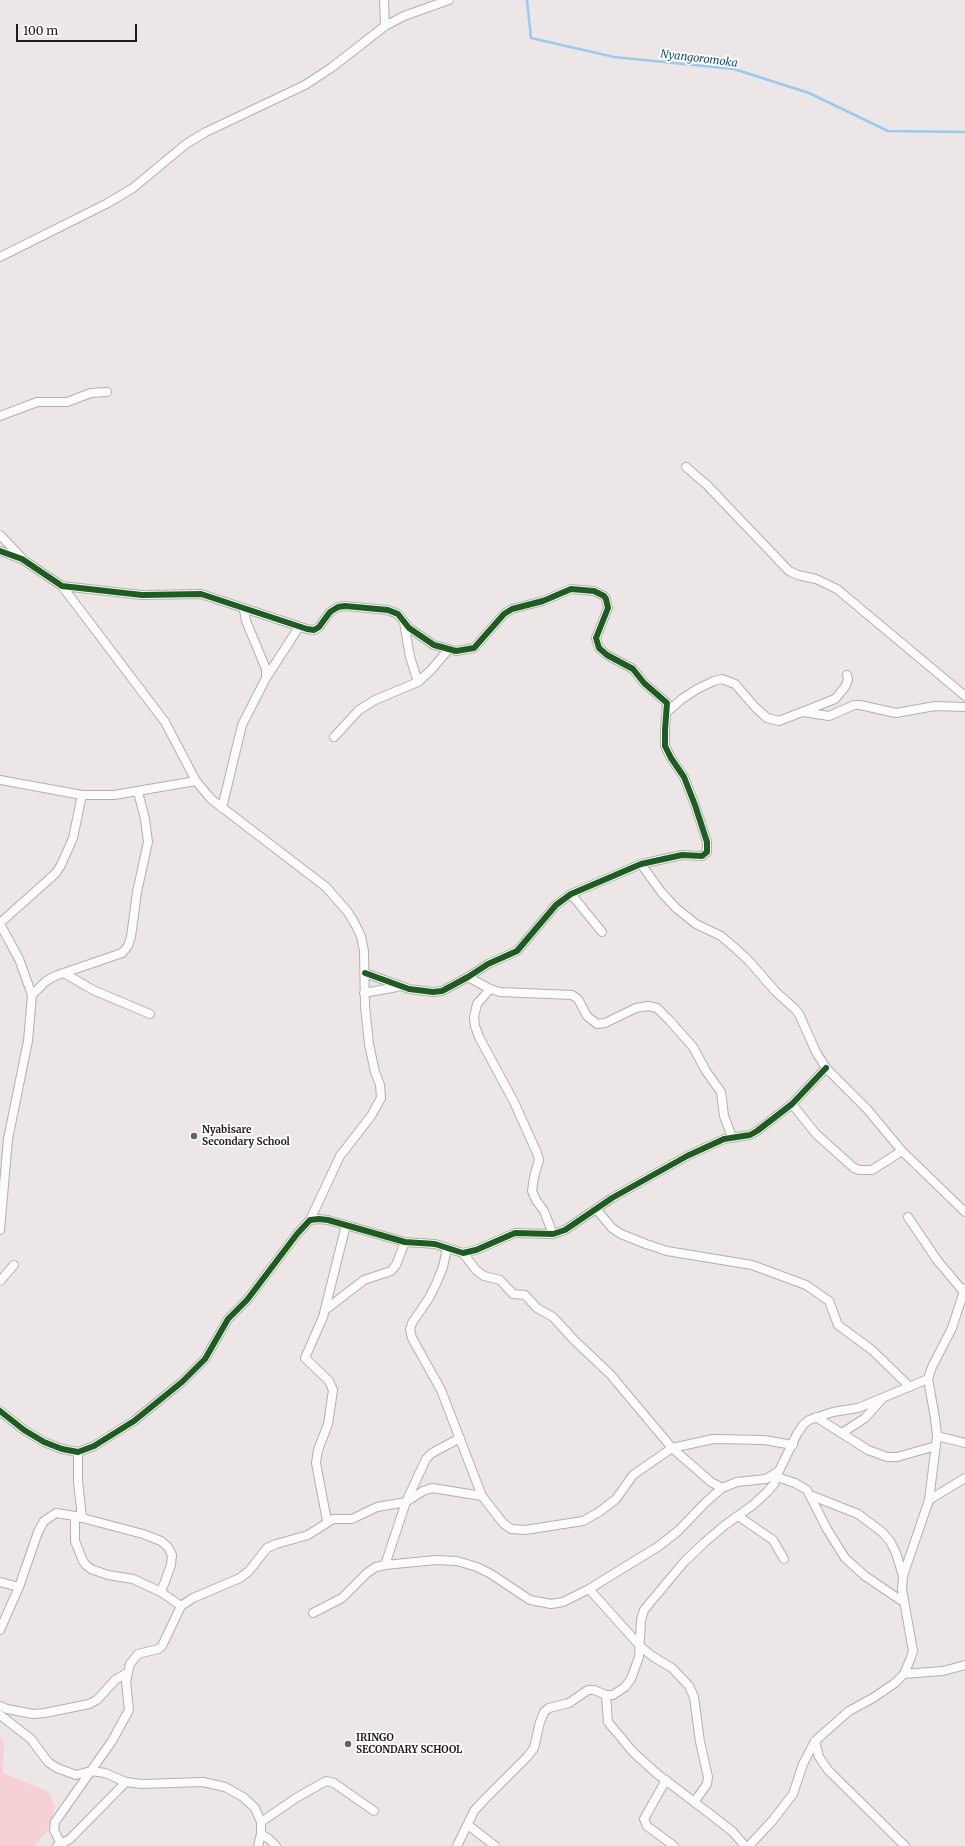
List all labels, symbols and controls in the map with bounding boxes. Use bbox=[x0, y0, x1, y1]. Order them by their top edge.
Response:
scale bar bbox=[18, 16, 139, 42]
text: 100 m bbox=[23, 23, 58, 38]
water label: Nyangoromoka bbox=[660, 48, 738, 70]
place label: Nyabisare Secondary School bbox=[202, 1124, 290, 1148]
marker: Nyabisare Secondary School bbox=[189, 1131, 199, 1141]
place label: IRINGO SECONDARY SCHOOL bbox=[356, 1732, 462, 1756]
marker: IRINGO SECONDARY SCHOOL bbox=[343, 1739, 353, 1749]

